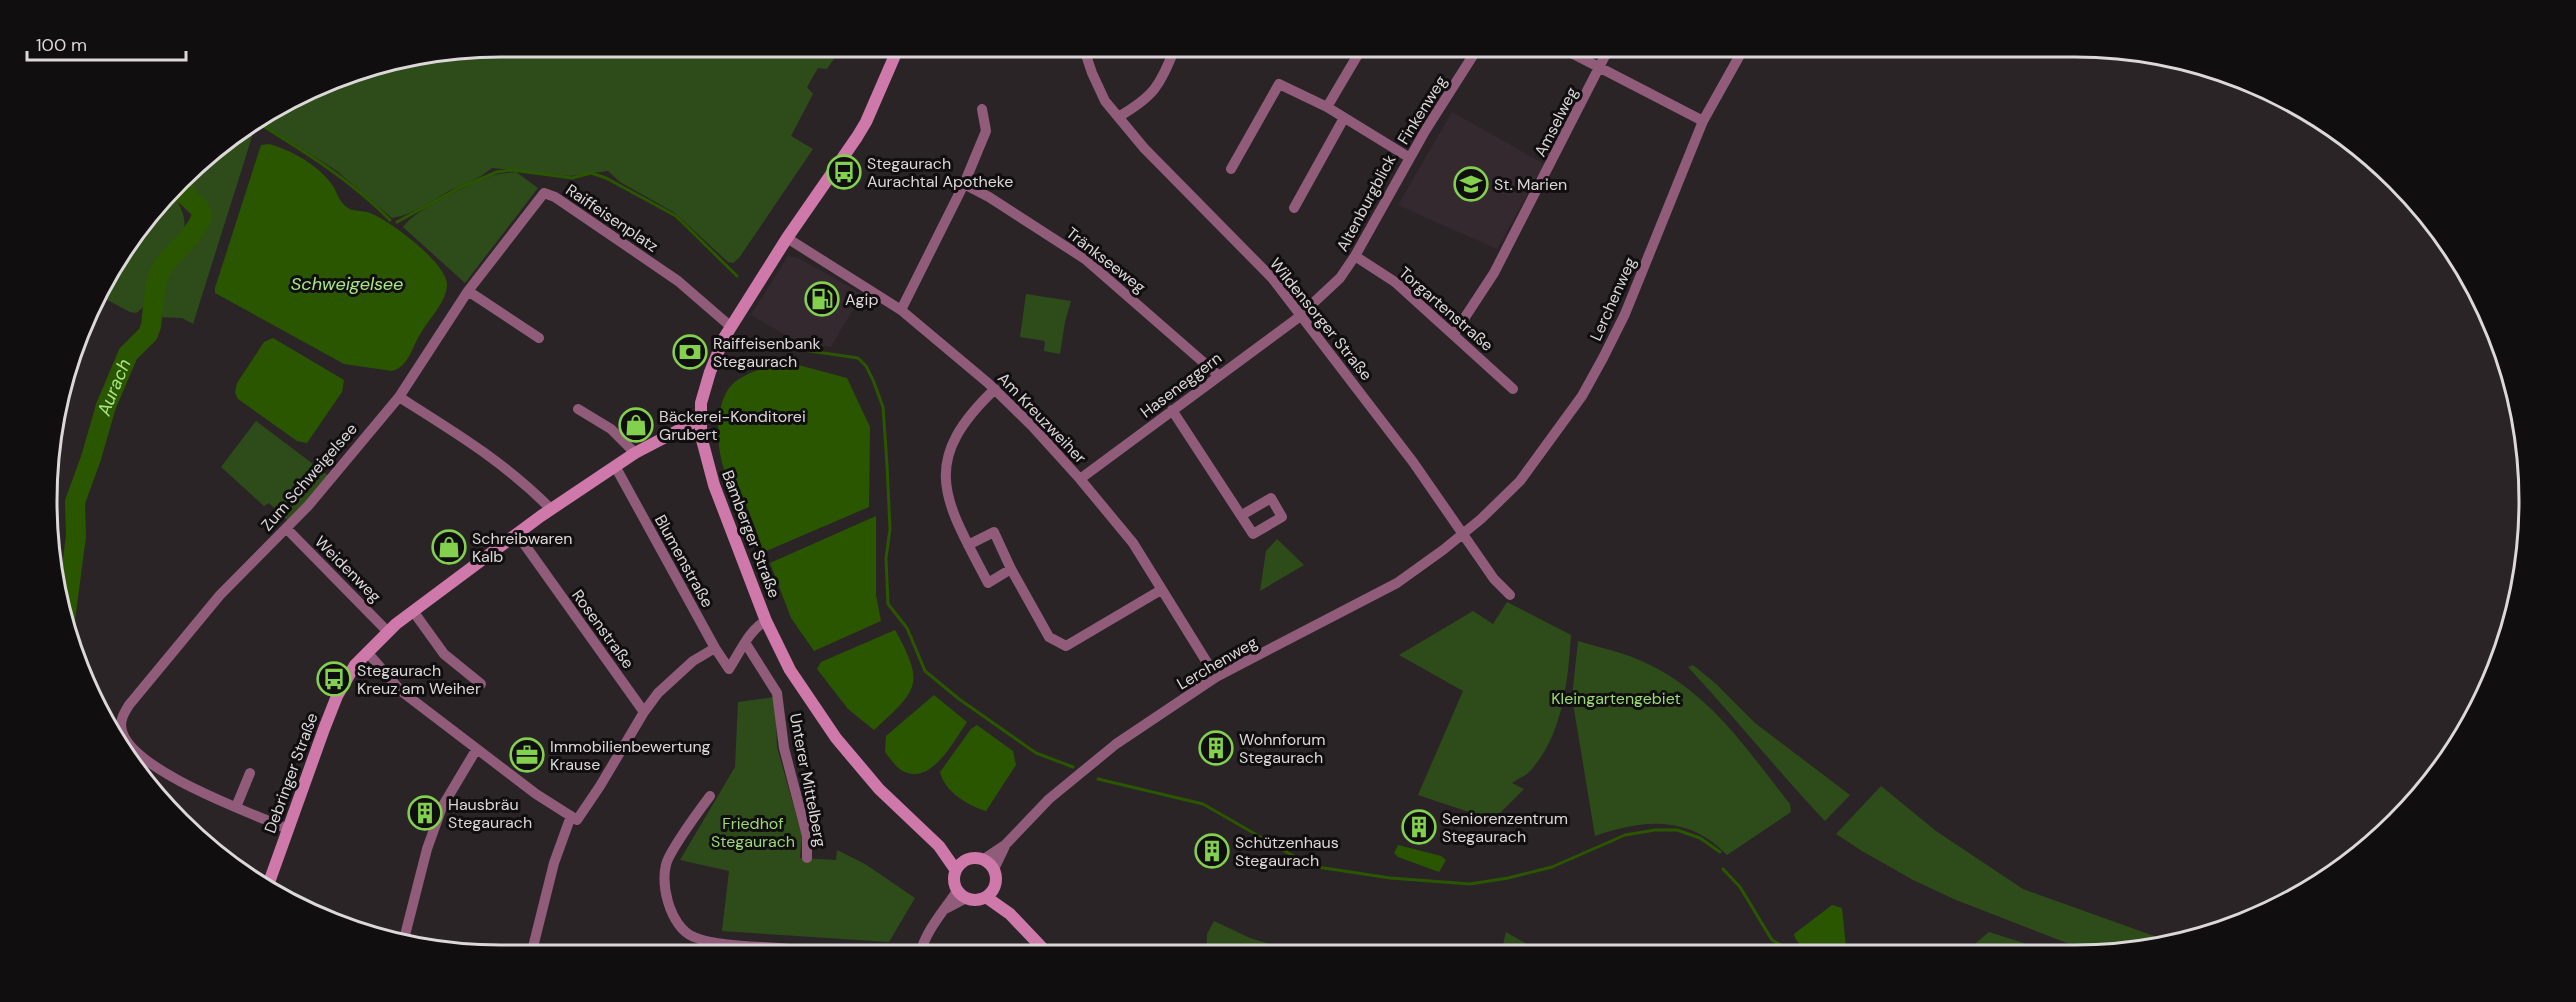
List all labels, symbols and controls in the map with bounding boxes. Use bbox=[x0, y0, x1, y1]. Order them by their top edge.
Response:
scale bar bbox=[27, 24, 186, 62]
text: 100 m bbox=[36, 33, 87, 57]
street label: Finkenweg bbox=[1393, 72, 1451, 148]
street label: Amselweg bbox=[1530, 84, 1583, 160]
street label: Altenburgblick bbox=[1332, 151, 1400, 255]
place label: Stegaurach Aurachtal Apotheke bbox=[867, 153, 1013, 192]
bus stop icon: Stegaurach Aurachtal Apotheke bbox=[826, 154, 862, 190]
school or university icon: St. Marien bbox=[1453, 166, 1489, 202]
place label: St. Marien bbox=[1494, 174, 1567, 195]
street label: Raiffeisenplatz bbox=[562, 179, 662, 257]
street label: Tränkseeweg bbox=[1062, 222, 1150, 298]
street label: Wildensorger Straße bbox=[1265, 253, 1377, 385]
street label: Lerchenweg bbox=[1585, 254, 1641, 344]
street label: Torgartenstraße bbox=[1394, 262, 1498, 356]
water label: Schweigelsee bbox=[291, 272, 403, 296]
fuel station icon: Agip bbox=[804, 281, 840, 317]
place label: Agip bbox=[845, 289, 878, 310]
place label: Raiffeisenbank Stegaurach bbox=[713, 333, 821, 372]
bank icon: Raiffeisenbank Stegaurach bbox=[672, 334, 708, 370]
street label: Haseneggern bbox=[1136, 348, 1226, 422]
water label: Aurach bbox=[92, 355, 137, 419]
street label: Am Kreuzweiher bbox=[993, 368, 1091, 468]
place label: Bäckerei-Konditorei Grubert bbox=[659, 406, 806, 445]
shop icon: Bäckerei-Konditorei Grubert bbox=[618, 407, 654, 443]
street label: Zum Schweigelsee bbox=[256, 419, 362, 535]
street label: Bamberger Straße bbox=[717, 467, 785, 601]
street label: Blumenstraße bbox=[650, 511, 718, 611]
place label: Schreibwaren Kalb bbox=[472, 528, 572, 567]
shop icon: Schreibwaren Kalb bbox=[431, 529, 467, 565]
street label: Weidenweg bbox=[310, 531, 386, 607]
street label: Rosenstraße bbox=[567, 585, 639, 673]
street label: Lerchenweg bbox=[1173, 632, 1261, 694]
place label: Stegaurach Kreuz am Weiher bbox=[357, 660, 481, 699]
bus stop icon: Stegaurach Kreuz am Weiher bbox=[316, 661, 352, 697]
park label: Kleingartengebiet bbox=[1551, 688, 1681, 709]
street label: Debringer Straße bbox=[259, 710, 323, 836]
street label: Unterer Mittelberg bbox=[785, 711, 831, 849]
place label: Wohnforum Stegaurach bbox=[1239, 729, 1326, 768]
building icon: Wohnforum Stegaurach bbox=[1198, 730, 1234, 766]
place label: Immobilienbewertung Krause bbox=[550, 736, 711, 775]
office icon: Immobilienbewertung Krause bbox=[509, 737, 545, 773]
place label: Hausbräu Stegaurach bbox=[448, 794, 532, 833]
building icon: Hausbräu Stegaurach bbox=[407, 795, 443, 831]
place label: Seniorenzentrum Stegaurach bbox=[1442, 808, 1568, 847]
building icon: Seniorenzentrum Stegaurach bbox=[1401, 809, 1437, 845]
park label: Friedhof Stegaurach bbox=[711, 813, 795, 852]
place label: Schützenhaus Stegaurach bbox=[1235, 832, 1339, 871]
building icon: Schützenhaus Stegaurach bbox=[1194, 833, 1230, 869]

